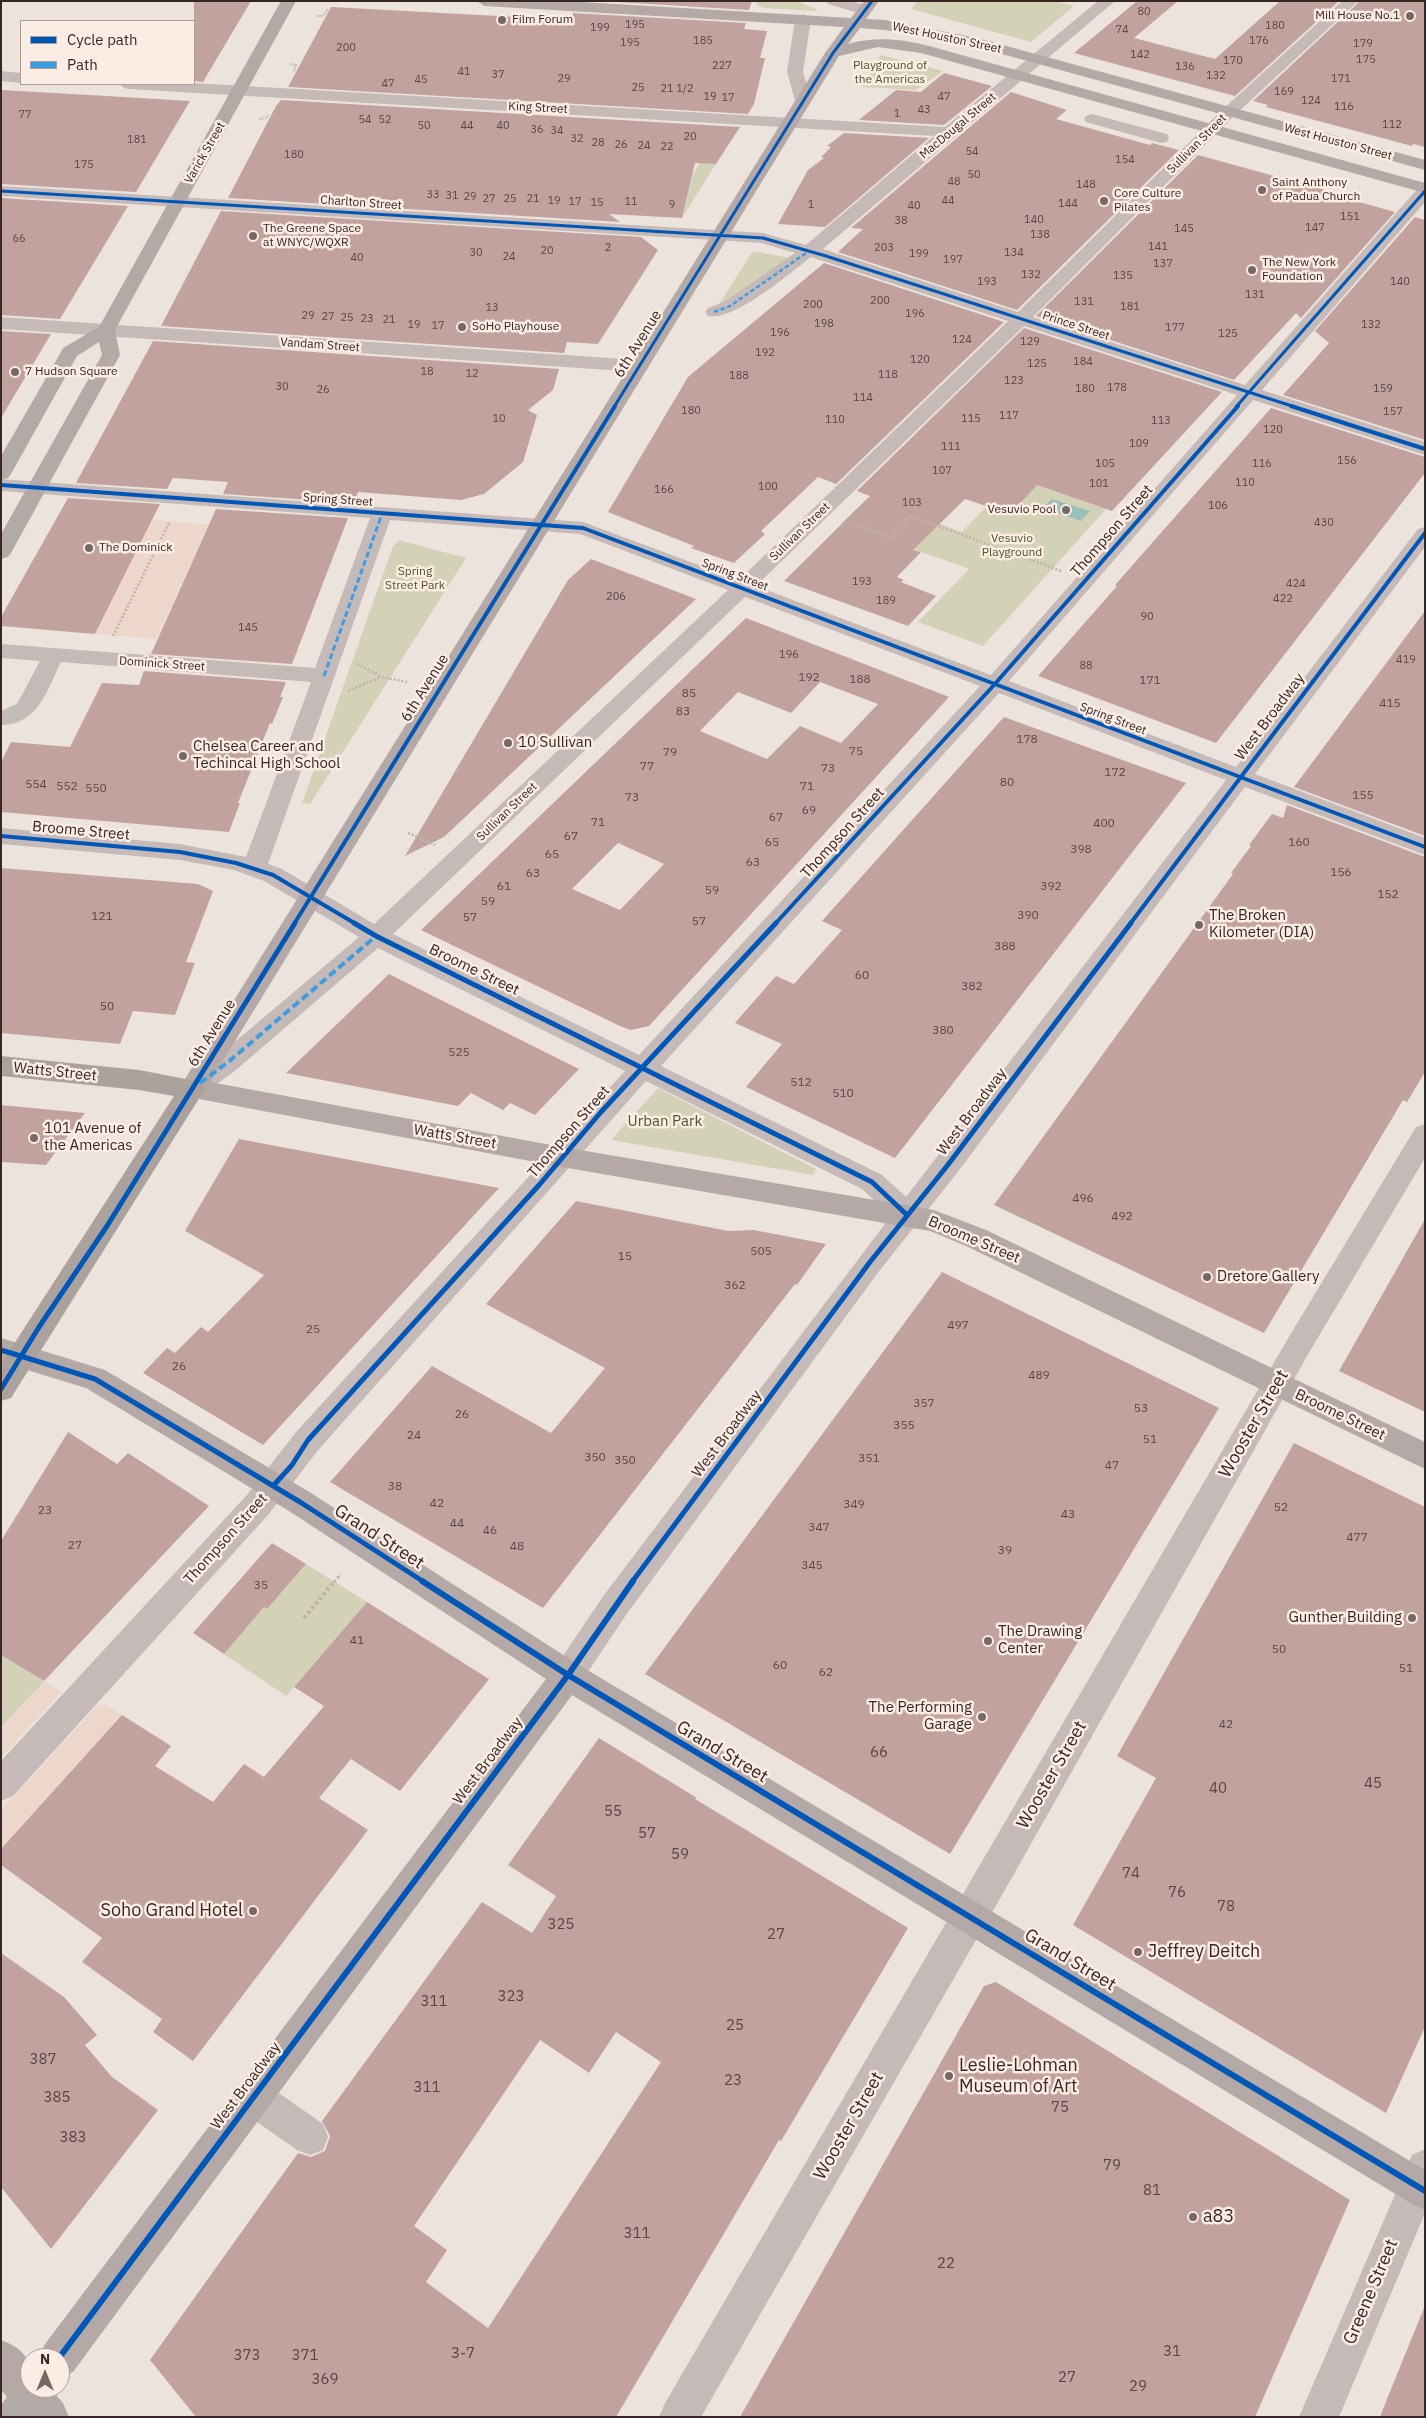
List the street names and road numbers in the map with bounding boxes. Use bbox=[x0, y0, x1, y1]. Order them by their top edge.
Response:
street label: West Houston Street bbox=[891, 19, 1003, 57]
street label: MacDougal Street bbox=[917, 90, 999, 162]
street label: King Street bbox=[508, 99, 568, 117]
street label: Sullivan Street bbox=[1164, 111, 1230, 177]
street label: Varick Street bbox=[182, 120, 228, 186]
street label: West Houston Street bbox=[1282, 121, 1394, 163]
street label: Charlton Street bbox=[320, 193, 402, 213]
street label: 6th Avenue bbox=[610, 307, 666, 381]
street label: Prince Street bbox=[1041, 308, 1111, 344]
street label: Vandam Street bbox=[280, 335, 360, 355]
street label: Thompson Street bbox=[1067, 481, 1157, 581]
street label: Spring Street bbox=[302, 490, 374, 510]
street label: Sullivan Street bbox=[767, 500, 833, 564]
street label: Spring Street bbox=[700, 556, 770, 594]
street label: 6th Avenue bbox=[397, 651, 453, 725]
street label: Dominick Street bbox=[119, 654, 205, 674]
street label: West Broadway bbox=[1231, 670, 1309, 764]
street label: Spring Street bbox=[1078, 700, 1148, 738]
street label: Sullivan Street bbox=[474, 780, 540, 844]
street label: Thompson Street bbox=[797, 784, 889, 882]
street label: Broome Street bbox=[31, 818, 131, 844]
street label: Broome Street bbox=[426, 940, 522, 1000]
street label: 6th Avenue bbox=[184, 996, 240, 1070]
street label: Watts Street bbox=[12, 1059, 98, 1085]
street label: West Broadway bbox=[933, 1065, 1011, 1159]
street label: Thompson Street bbox=[524, 1082, 614, 1182]
street label: Watts Street bbox=[412, 1121, 498, 1153]
street label: Broome Street bbox=[925, 1213, 1023, 1267]
street label: Wooster Street bbox=[1214, 1366, 1294, 1482]
street label: Broome Street bbox=[1292, 1385, 1388, 1445]
street label: West Broadway bbox=[688, 1387, 766, 1481]
street label: Thompson Street bbox=[180, 1490, 272, 1588]
street label: Grand Street bbox=[330, 1500, 428, 1574]
street label: West Broadway bbox=[449, 1714, 527, 1808]
street label: Grand Street bbox=[672, 1716, 772, 1788]
street label: Wooster Street bbox=[1012, 1717, 1092, 1833]
street label: Grand Street bbox=[1020, 1924, 1120, 1996]
street label: West Broadway bbox=[207, 2039, 285, 2133]
street label: Wooster Street bbox=[809, 2068, 889, 2184]
street label: Greene Street bbox=[1339, 2236, 1403, 2348]

